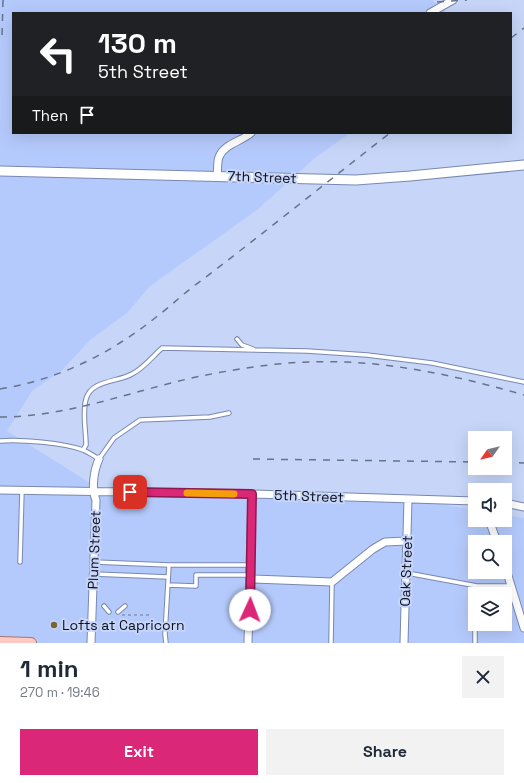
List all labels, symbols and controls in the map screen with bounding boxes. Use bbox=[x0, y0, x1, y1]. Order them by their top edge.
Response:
text: 130 m bbox=[98, 25, 177, 61]
icon: left bbox=[32, 28, 84, 80]
text: 5th Street bbox=[98, 60, 188, 83]
icon: arrive bbox=[76, 104, 98, 126]
text: Then bbox=[32, 106, 68, 125]
street label: 7th Street bbox=[227, 167, 297, 187]
north arrow bbox=[468, 431, 512, 475]
map controls bbox=[468, 431, 512, 631]
pin bbox=[113, 475, 147, 509]
icon: arrive bbox=[119, 481, 141, 503]
button: sound bbox=[468, 483, 512, 527]
street label: 5th Street bbox=[274, 486, 344, 506]
street label: Plum Street bbox=[84, 510, 104, 590]
street label: Oak Street bbox=[396, 535, 416, 607]
button: search bbox=[468, 535, 512, 579]
button: layers bbox=[468, 587, 512, 631]
position arrow bbox=[229, 589, 271, 631]
place label: Lofts at Capricorn bbox=[62, 616, 185, 634]
marker: Lofts at Capricorn bbox=[49, 620, 59, 630]
text: 1 min bbox=[20, 653, 79, 684]
button: close bbox=[462, 656, 504, 698]
text: 270 m · 19:46 bbox=[20, 684, 100, 701]
button: Exit bbox=[20, 729, 258, 775]
button: Share bbox=[266, 729, 504, 775]

